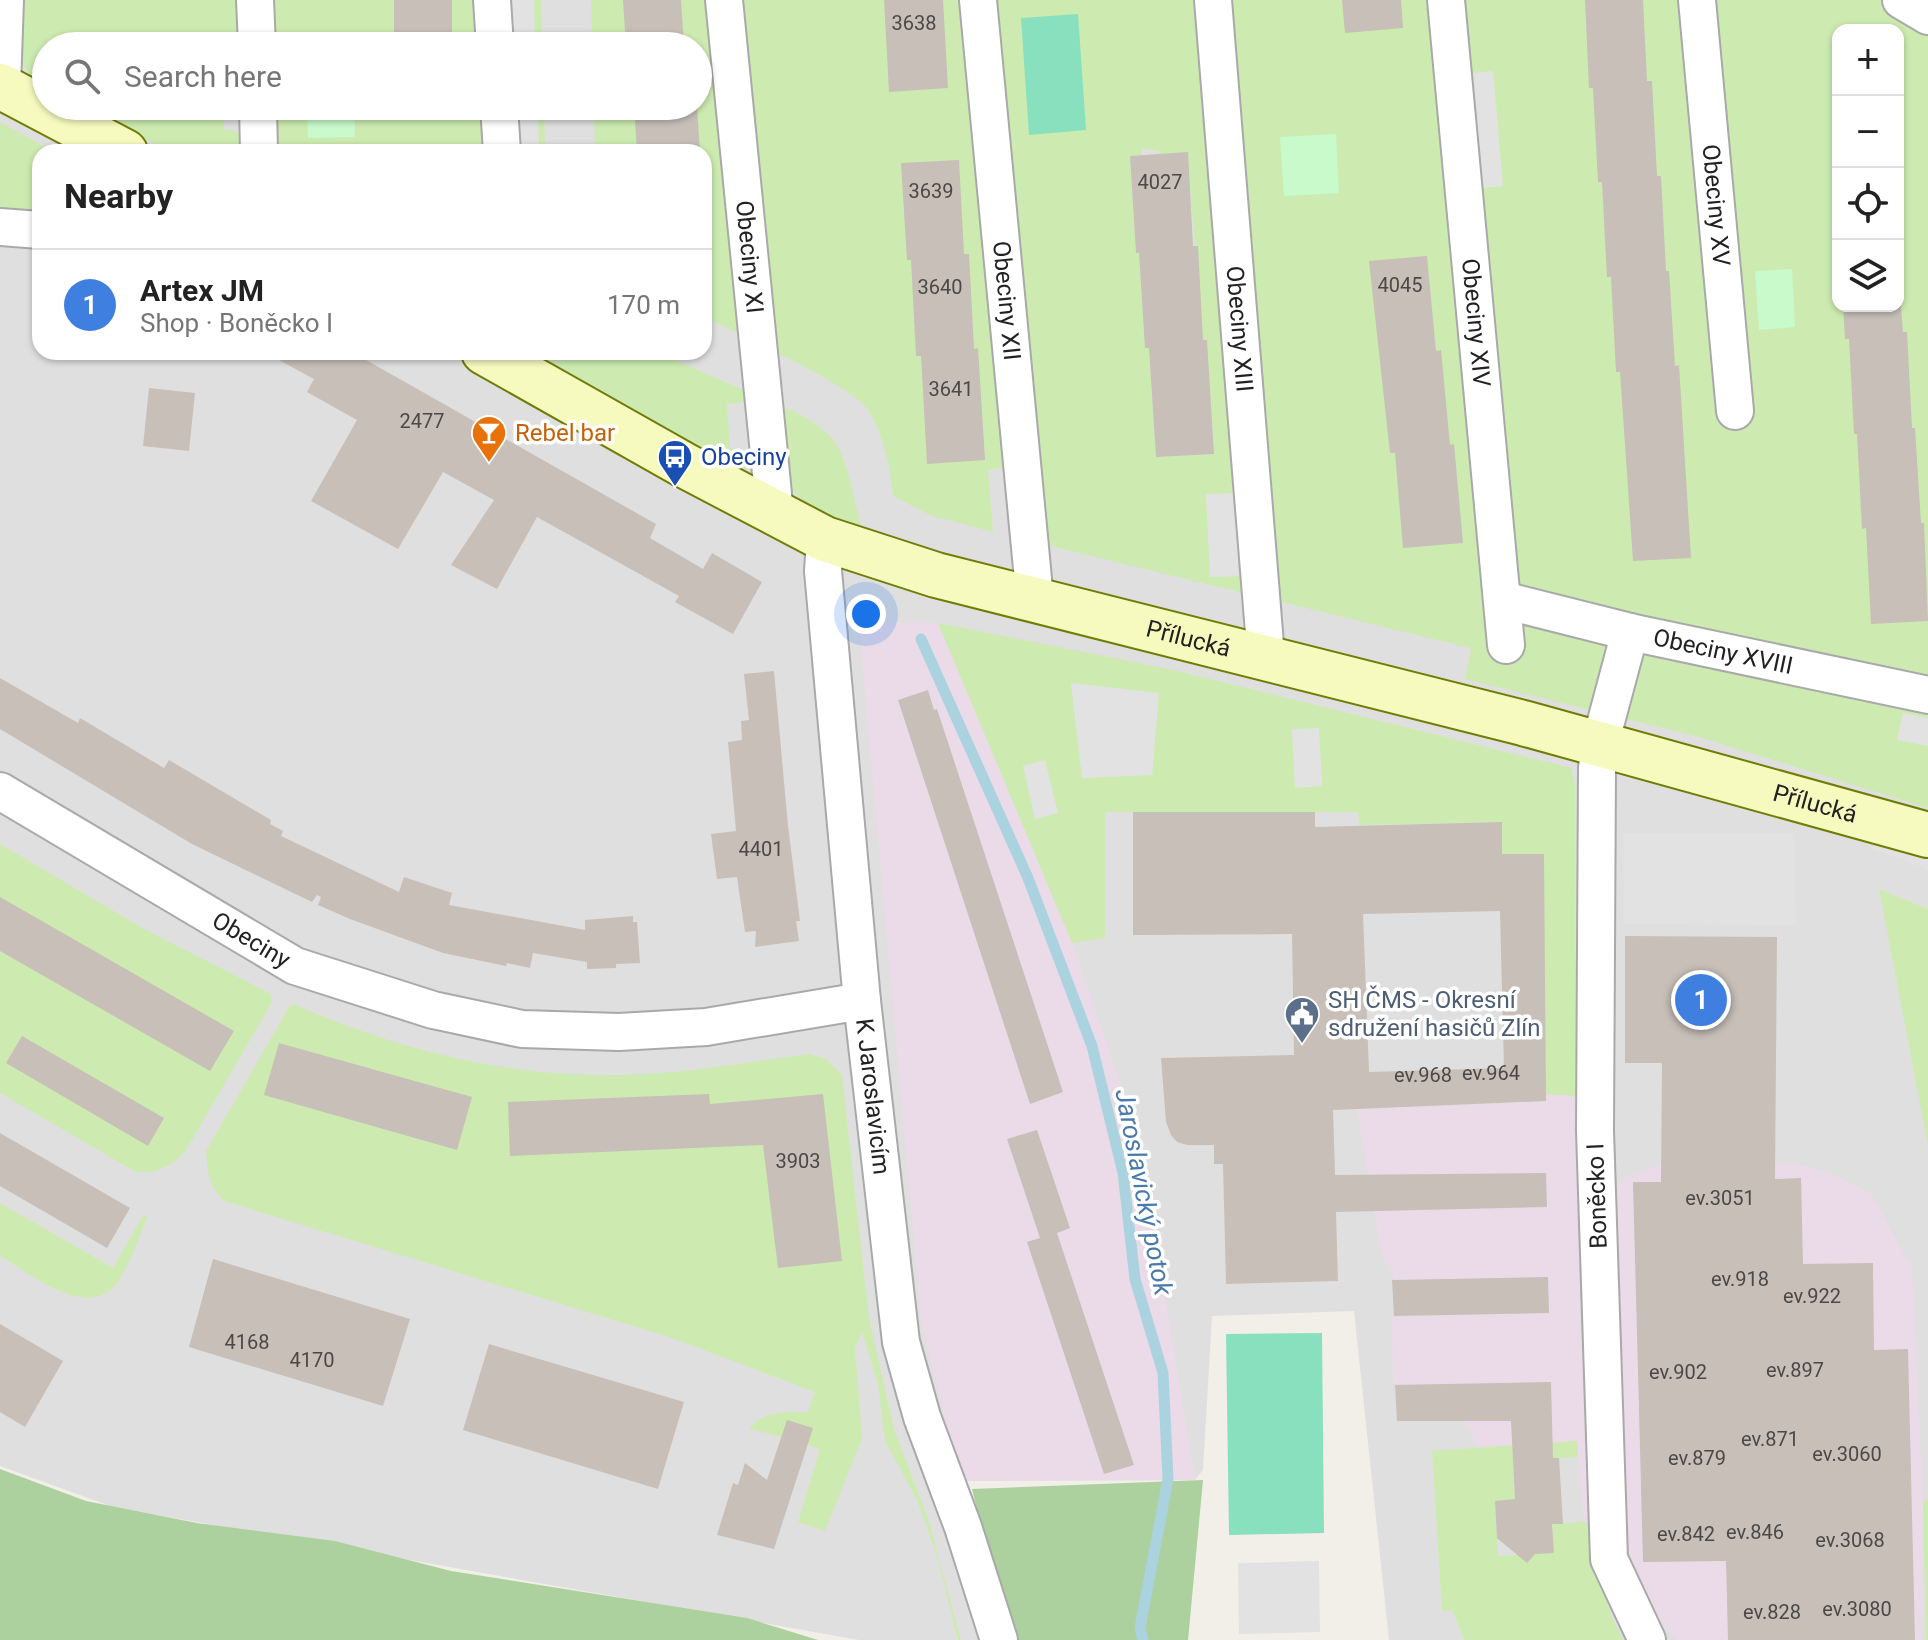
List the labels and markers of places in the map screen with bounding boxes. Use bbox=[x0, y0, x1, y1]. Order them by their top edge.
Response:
bar icon: Rebel bar bbox=[470, 414, 508, 464]
place label: Rebel bar bbox=[515, 419, 615, 447]
bus stop icon: Obeciny bbox=[656, 438, 694, 488]
place label: Obeciny bbox=[701, 443, 787, 471]
pin: 1 bbox=[1675, 970, 1727, 1030]
place label: SH ČMS - Okresní sdružení hasičů Zlín bbox=[1328, 985, 1541, 1042]
public building icon: SH ČMS - Okresní sdružení hasičů Zlín bbox=[1283, 995, 1321, 1045]

